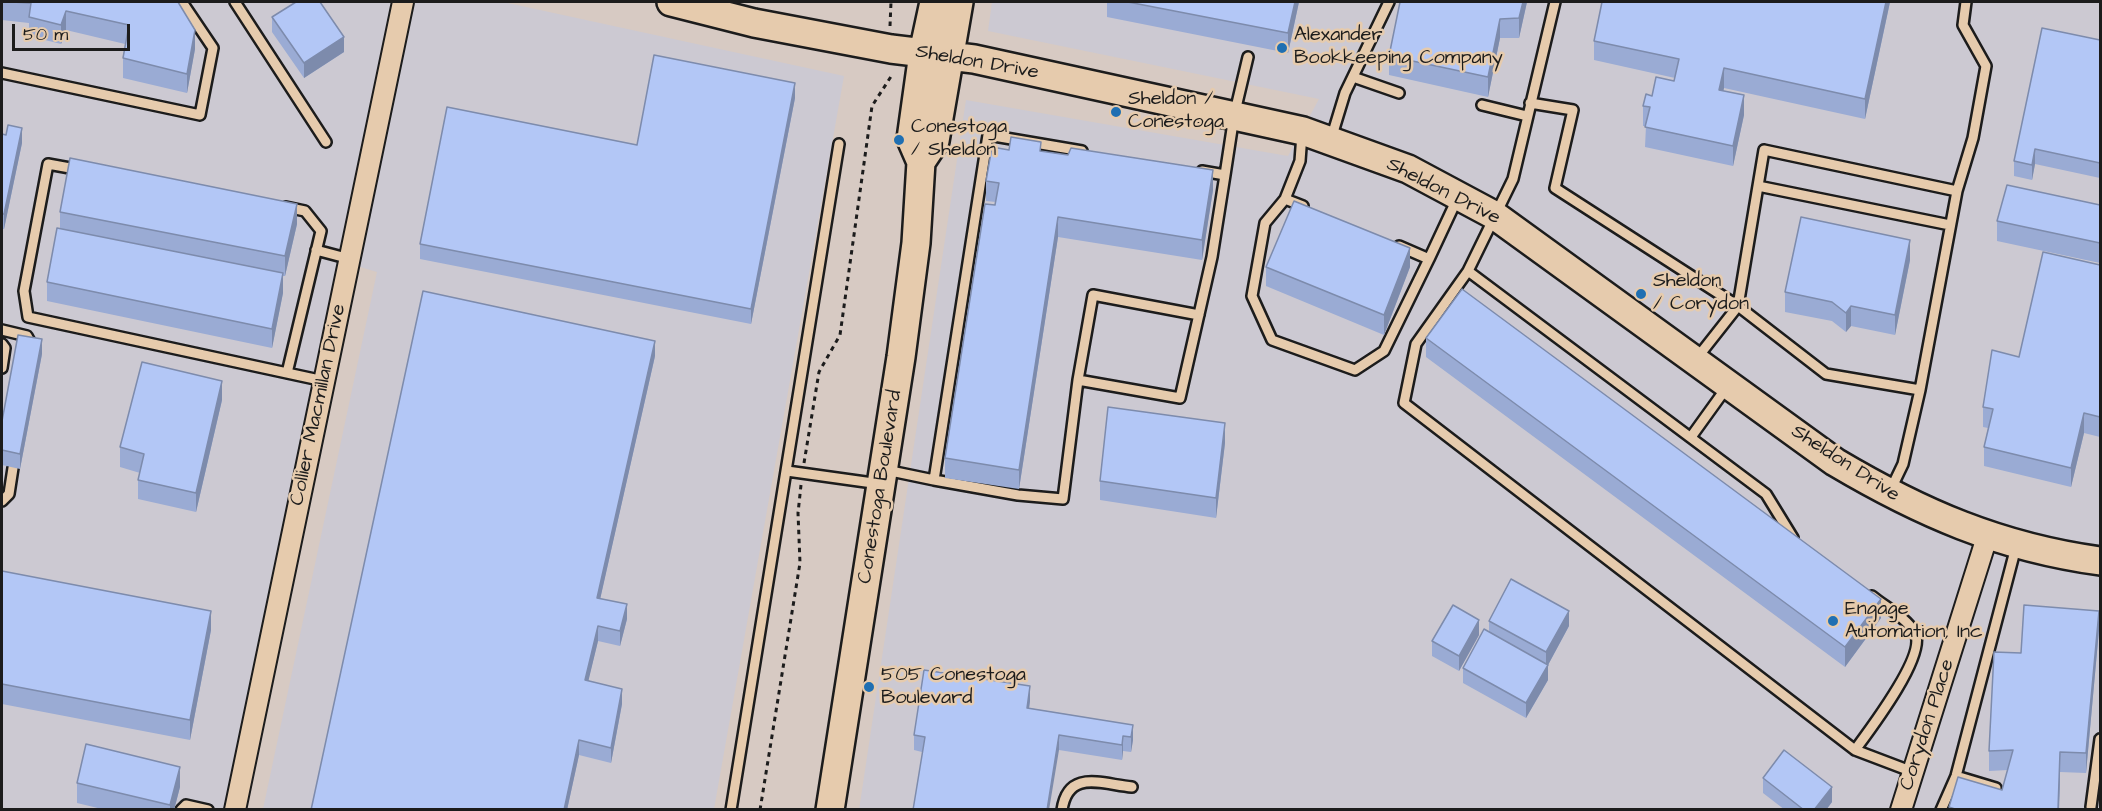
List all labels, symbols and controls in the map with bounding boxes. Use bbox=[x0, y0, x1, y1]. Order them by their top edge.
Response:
scale bar bbox=[15, 12, 134, 50]
text: 50 m bbox=[23, 22, 68, 47]
place label: Alexander Bookkeeping Company bbox=[1294, 24, 1503, 71]
street label: Sheldon Drive bbox=[914, 40, 1040, 86]
marker: Alexander Bookkeeping Company bbox=[1275, 41, 1289, 55]
place label: Sheldon / Conestoga bbox=[1128, 88, 1224, 135]
marker: Sheldon / Conestoga bbox=[1109, 105, 1123, 119]
place label: Conestoga / Sheldon bbox=[911, 116, 1007, 163]
marker: Conestoga / Sheldon bbox=[892, 133, 906, 147]
street label: Sheldon Drive bbox=[1382, 153, 1504, 231]
place label: Sheldon / Corydon bbox=[1653, 270, 1749, 317]
marker: Sheldon / Corydon bbox=[1634, 287, 1648, 301]
street label: Collier Macmillan Drive bbox=[286, 302, 352, 508]
street label: Conestoga Boulevard bbox=[854, 389, 908, 585]
street label: Sheldon Drive bbox=[1786, 420, 1904, 508]
place label: Engage Automation, Inc bbox=[1845, 598, 1983, 645]
marker: Engage Automation, Inc bbox=[1826, 614, 1840, 628]
street label: Corydon Place bbox=[1895, 656, 1961, 794]
place label: 505 Conestoga Boulevard bbox=[881, 664, 1026, 711]
marker: 505 Conestoga Boulevard bbox=[862, 680, 876, 694]

